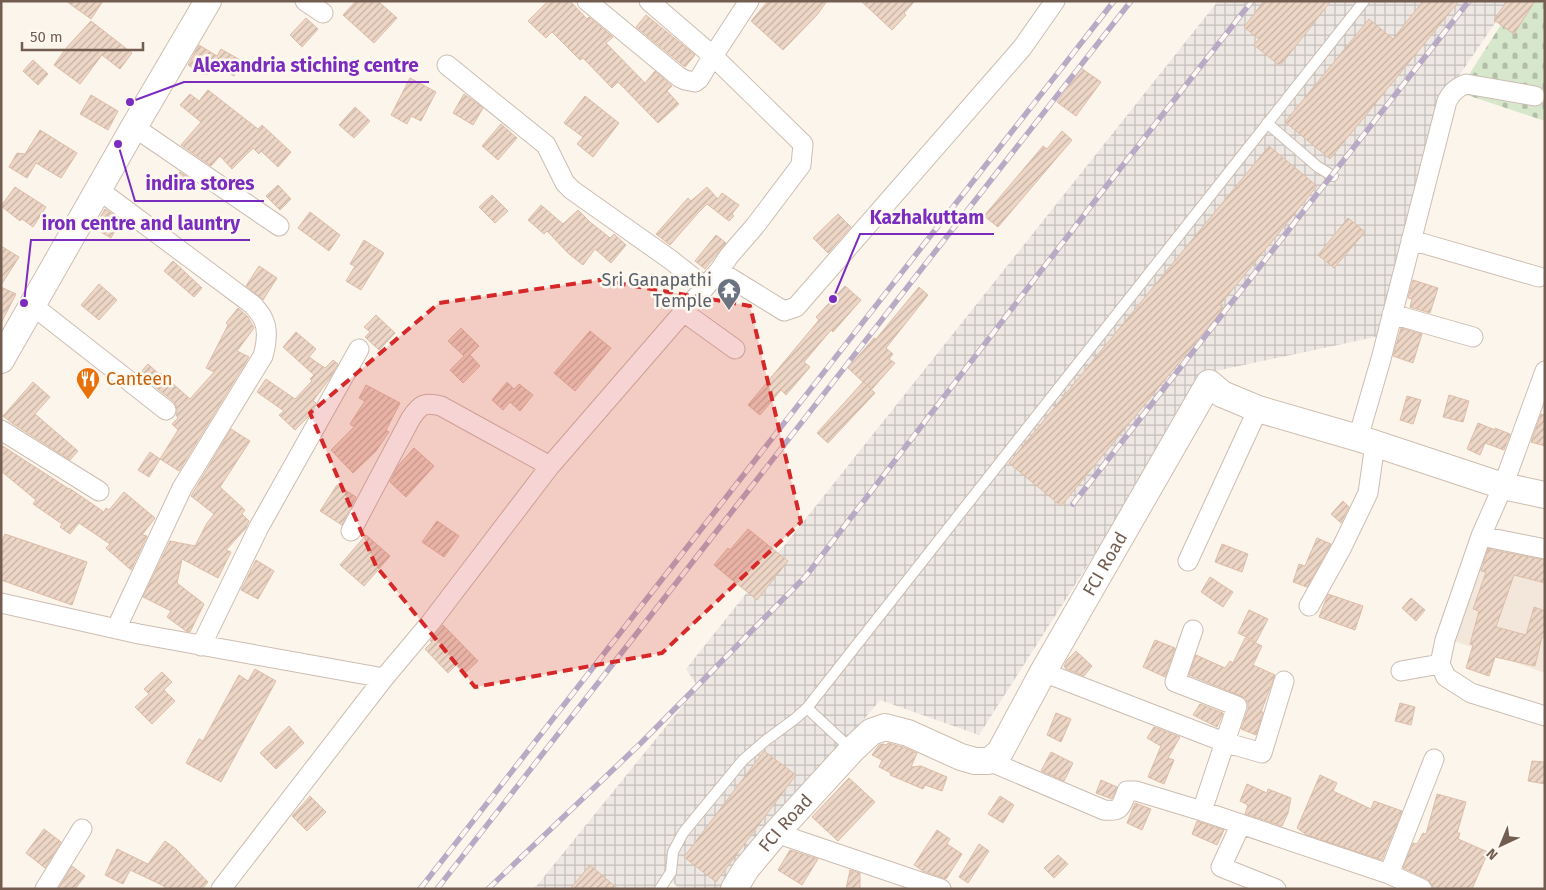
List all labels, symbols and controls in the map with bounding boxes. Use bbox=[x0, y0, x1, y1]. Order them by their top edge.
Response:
scale bar bbox=[22, 20, 144, 52]
text: 50 m bbox=[30, 28, 63, 46]
callout: Alexandria stiching centre bbox=[184, 48, 429, 82]
text: Alexandria stiching centre bbox=[192, 54, 419, 77]
callout: indira stores bbox=[135, 167, 264, 201]
text: indira stores bbox=[146, 172, 254, 195]
callout: Kazhakuttam bbox=[860, 200, 994, 234]
callout: iron centre and launtry bbox=[31, 206, 250, 240]
text: Kazhakuttam bbox=[870, 206, 984, 229]
text: iron centre and launtry bbox=[42, 212, 240, 235]
place label: Sri Ganapathi Temple bbox=[601, 269, 712, 312]
temple icon: Sri Ganapathi Temple bbox=[716, 277, 742, 311]
restaurant icon: Canteen bbox=[75, 366, 101, 400]
place label: Canteen bbox=[106, 368, 173, 390]
street label: FCI Road bbox=[1078, 528, 1132, 600]
street label: FCI Road bbox=[754, 789, 817, 856]
north arrow bbox=[1476, 820, 1526, 870]
text: N bbox=[1483, 845, 1502, 863]

